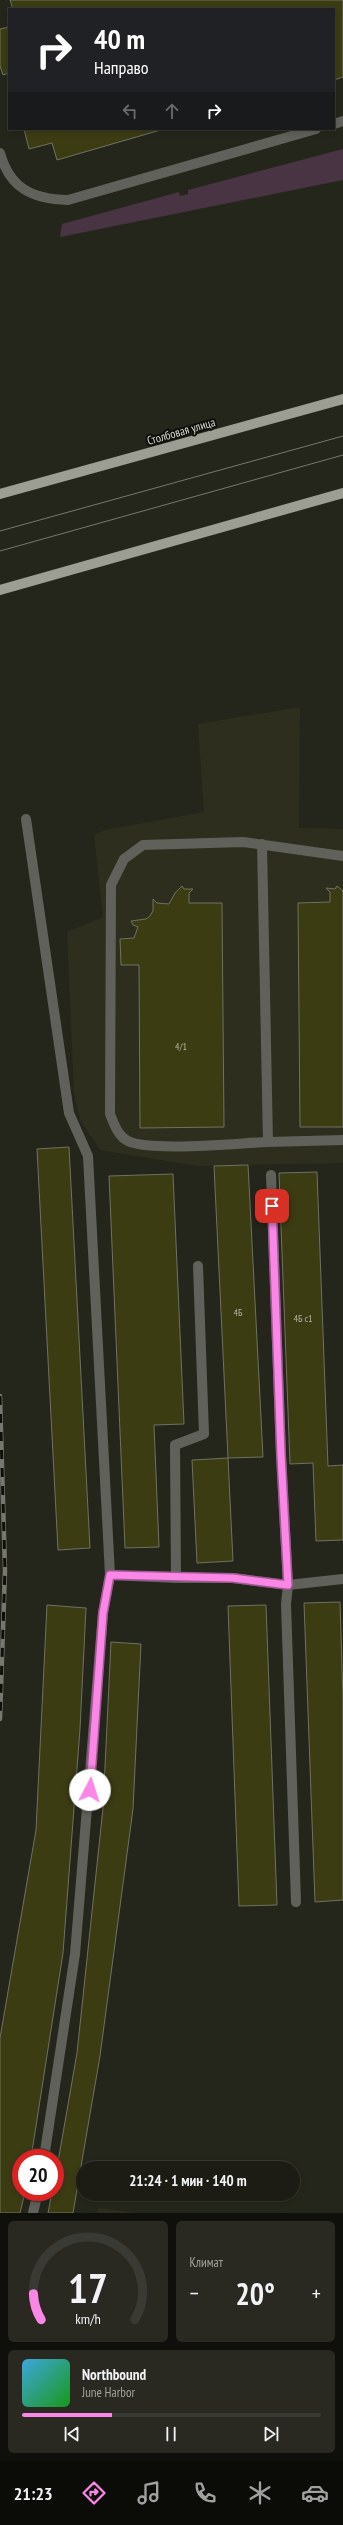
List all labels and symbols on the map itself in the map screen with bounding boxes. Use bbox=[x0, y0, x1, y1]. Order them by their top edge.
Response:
street label: Столбовая улица bbox=[145, 414, 217, 448]
house number: 4/1 bbox=[175, 1040, 187, 1053]
pin bbox=[255, 1189, 289, 1223]
house number: 4Б bbox=[234, 1306, 243, 1319]
house number: 4Б с1 bbox=[293, 1312, 313, 1325]
position arrow bbox=[69, 1769, 111, 1811]
speed limit sign: 20 bbox=[12, 2149, 64, 2201]

